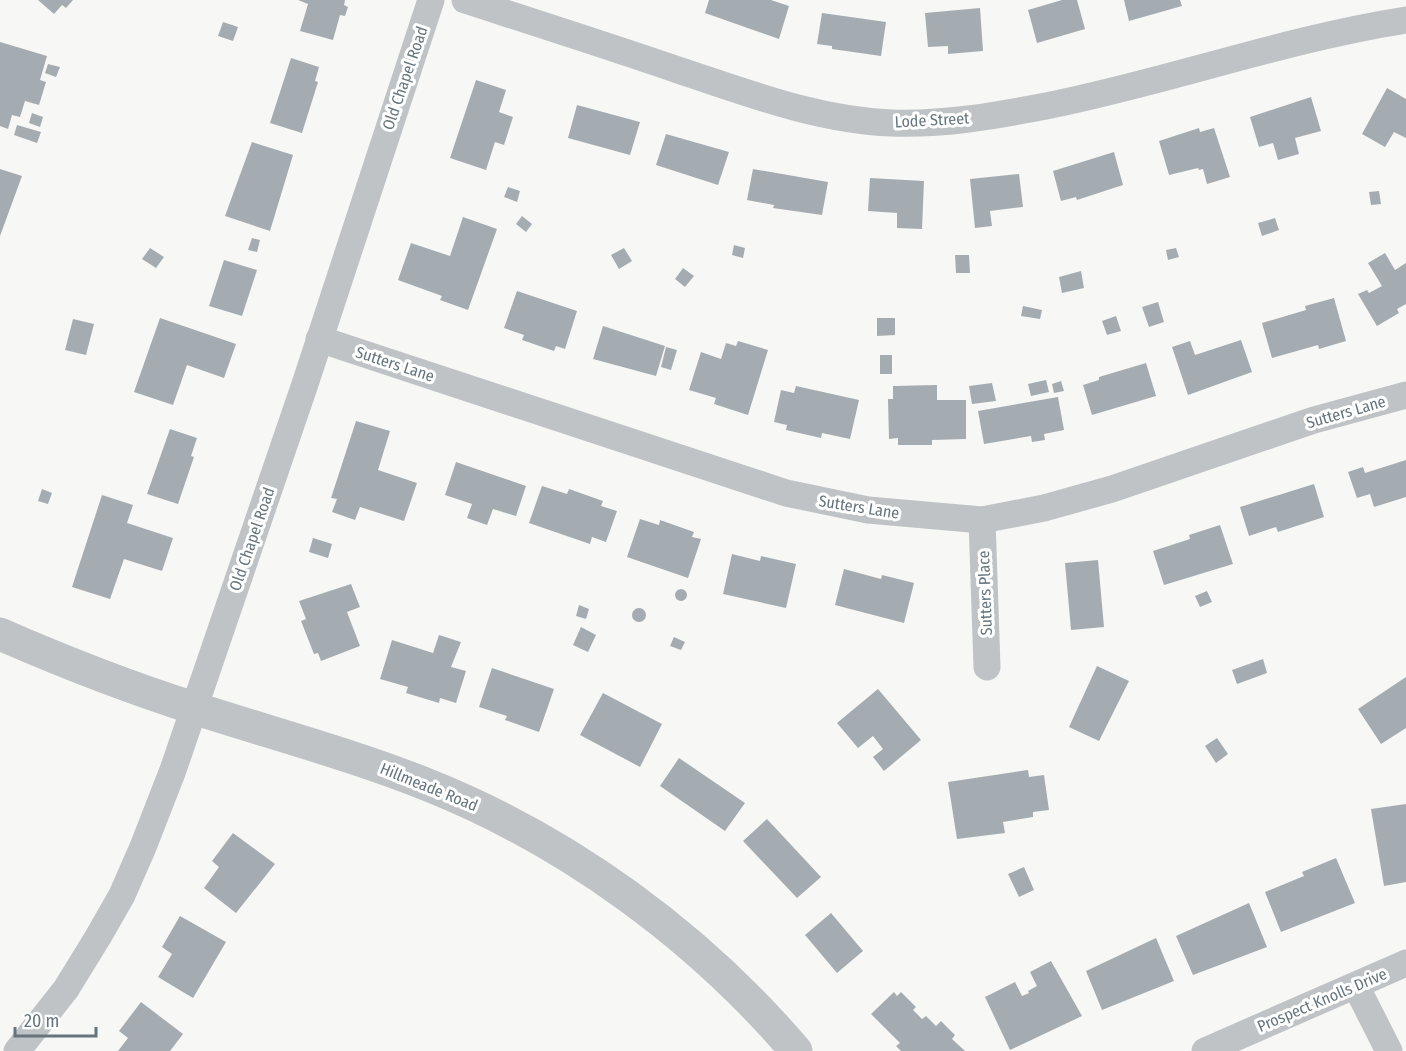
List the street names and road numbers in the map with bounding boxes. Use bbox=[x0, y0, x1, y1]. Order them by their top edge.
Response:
street label: Old Chapel Road bbox=[378, 24, 432, 132]
street label: Lode Street bbox=[894, 109, 971, 131]
street label: Sutters Lane bbox=[353, 342, 437, 386]
street label: Sutters Lane bbox=[1304, 392, 1388, 432]
street label: Old Chapel Road bbox=[225, 485, 279, 593]
street label: Sutters Lane bbox=[817, 491, 901, 523]
street label: Sutters Place bbox=[974, 550, 996, 636]
street label: Hillmeade Road bbox=[377, 759, 481, 815]
street label: Prospect Knolls Drive bbox=[1254, 964, 1390, 1036]

